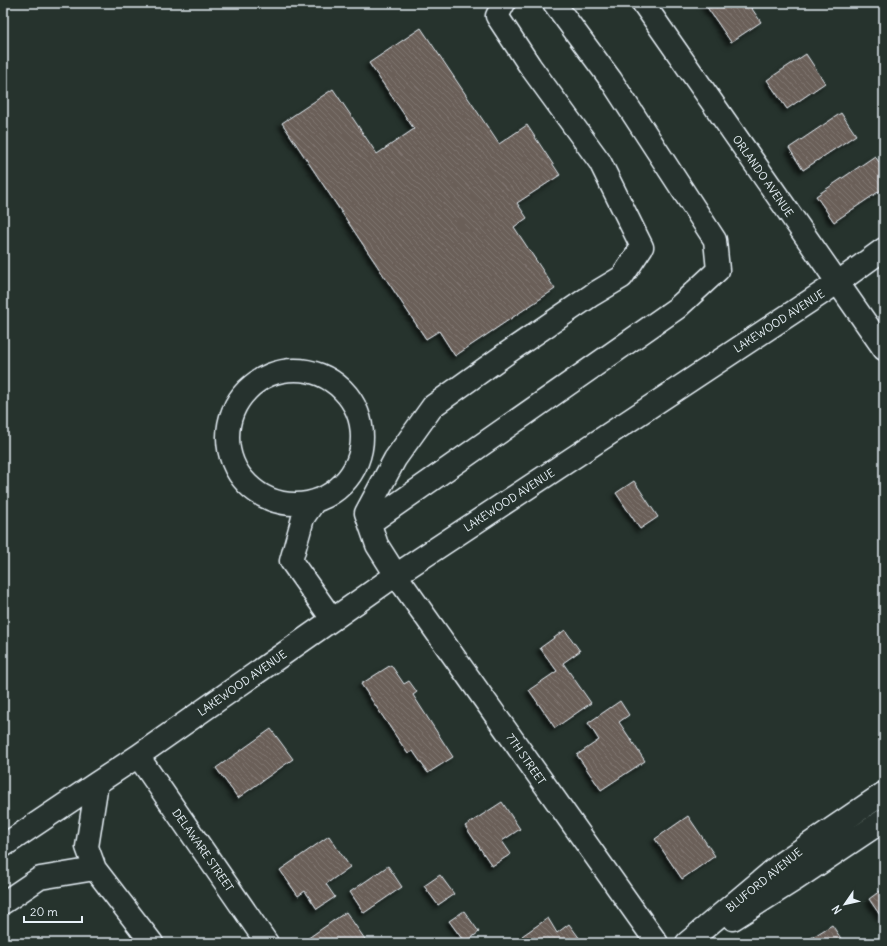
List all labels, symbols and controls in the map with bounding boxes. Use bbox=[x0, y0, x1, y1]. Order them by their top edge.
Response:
street label: ORLANDO AVENUE bbox=[730, 132, 796, 220]
street label: LAKEWOOD AVENUE bbox=[731, 286, 827, 356]
street label: LAKEWOOD AVENUE bbox=[461, 465, 557, 535]
street label: LAKEWOOD AVENUE bbox=[195, 647, 289, 719]
street label: 7TH STREET bbox=[503, 731, 549, 787]
street label: DELAWARE STREET bbox=[169, 806, 237, 894]
street label: BLUFORD AVENUE bbox=[723, 845, 805, 915]
north arrow bbox=[825, 884, 865, 924]
scale bar bbox=[24, 898, 82, 924]
text: N bbox=[829, 903, 845, 917]
text: 20 m bbox=[30, 904, 58, 919]

